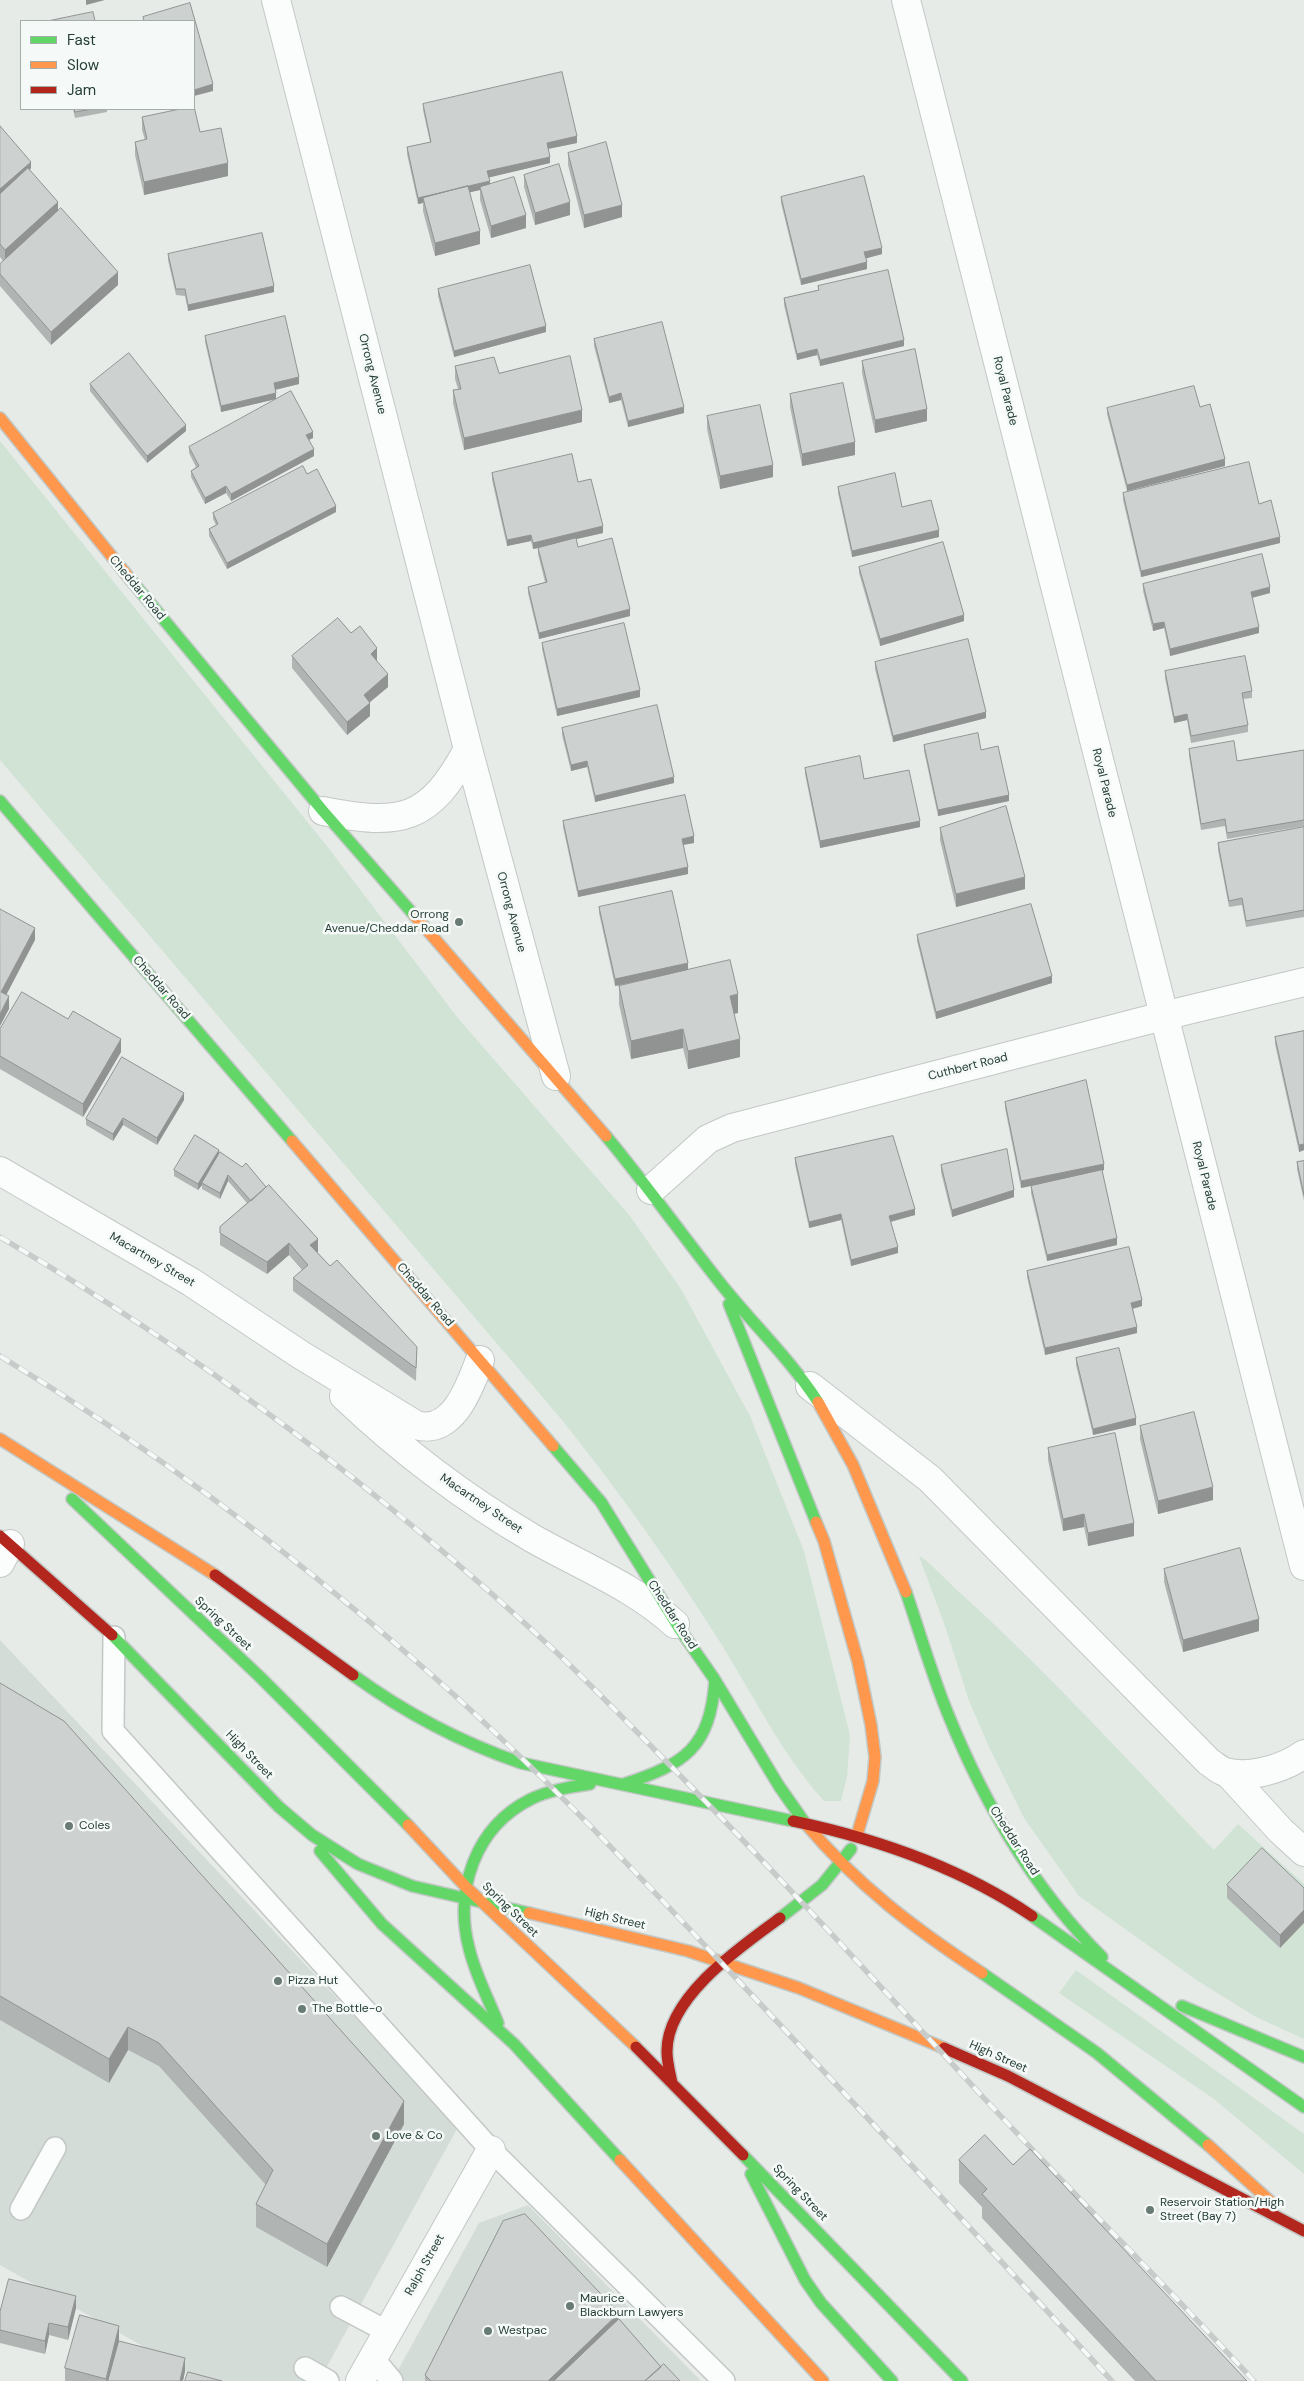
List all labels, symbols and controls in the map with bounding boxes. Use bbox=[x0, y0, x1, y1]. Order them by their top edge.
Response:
legend bbox=[20, 20, 195, 110]
text: Fast bbox=[67, 30, 96, 50]
text: Slow bbox=[67, 55, 99, 75]
text: Jam bbox=[67, 80, 96, 100]
street label: Orrong Avenue bbox=[355, 332, 389, 416]
street label: Royal Parade bbox=[989, 355, 1021, 427]
street label: Cheddar Road bbox=[106, 553, 168, 623]
street label: Royal Parade bbox=[1088, 747, 1120, 819]
street label: Orrong Avenue bbox=[493, 870, 529, 954]
place label: Orrong Avenue/Cheddar Road bbox=[324, 908, 449, 936]
marker: Orrong Avenue/Cheddar Road bbox=[453, 916, 465, 928]
street label: Cheddar Road bbox=[129, 953, 193, 1023]
street label: Cuthbert Road bbox=[927, 1050, 1009, 1084]
street label: Royal Parade bbox=[1188, 1140, 1220, 1212]
street label: Macartney Street bbox=[107, 1230, 197, 1290]
street label: Cheddar Road bbox=[393, 1260, 457, 1330]
street label: Macartney Street bbox=[437, 1471, 525, 1537]
street label: Cheddar Road bbox=[644, 1578, 700, 1652]
street label: Spring Street bbox=[192, 1594, 254, 1654]
street label: High Street bbox=[222, 1728, 276, 1782]
street label: Cheddar Road bbox=[986, 1804, 1042, 1878]
place label: Coles bbox=[79, 1819, 110, 1833]
marker: Coles bbox=[63, 1820, 75, 1832]
street label: Spring Street bbox=[479, 1880, 541, 1940]
street label: High Street bbox=[583, 1905, 647, 1933]
place label: Pizza Hut bbox=[288, 1974, 338, 1988]
marker: Pizza Hut bbox=[272, 1975, 284, 1987]
place label: The Bottle-o bbox=[312, 2002, 382, 2016]
marker: The Bottle-o bbox=[296, 2003, 308, 2015]
street label: High Street bbox=[967, 2038, 1029, 2076]
place label: Love & Co bbox=[386, 2129, 443, 2143]
marker: Love & Co bbox=[370, 2130, 382, 2142]
street label: Spring Street bbox=[770, 2162, 830, 2224]
place label: Reservoir Station/High Street (Bay 7) bbox=[1160, 2196, 1284, 2224]
marker: Reservoir Station/High Street (Bay 7) bbox=[1144, 2204, 1156, 2216]
street label: Ralph Street bbox=[402, 2232, 448, 2298]
place label: Maurice Blackburn Lawyers bbox=[580, 2292, 684, 2320]
marker: Maurice Blackburn Lawyers bbox=[564, 2300, 576, 2312]
place label: Westpac bbox=[498, 2324, 547, 2338]
marker: Westpac bbox=[482, 2325, 494, 2337]

